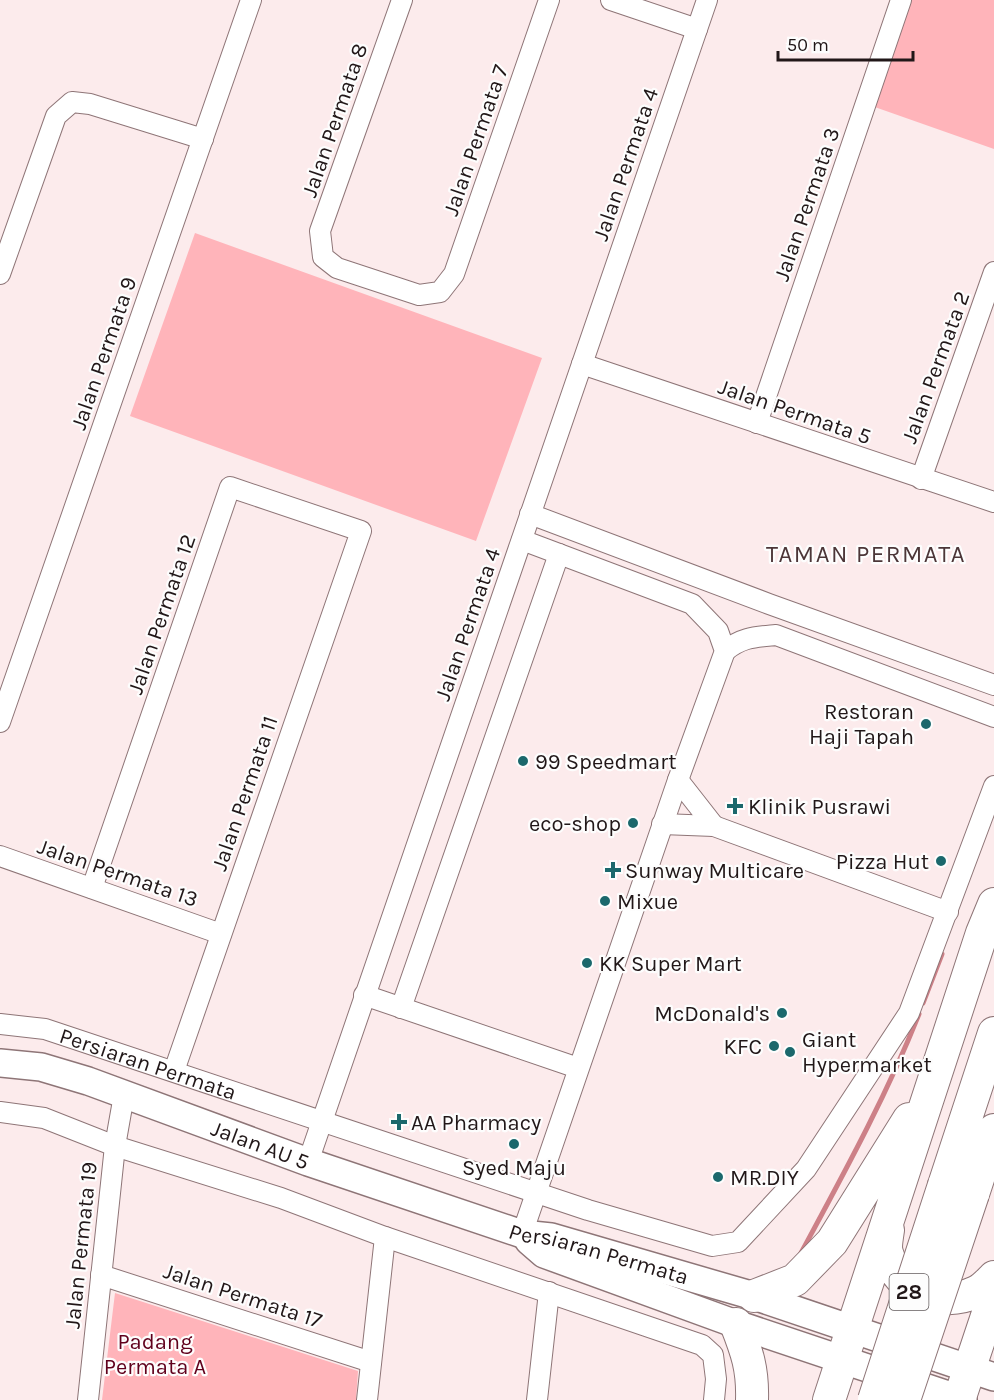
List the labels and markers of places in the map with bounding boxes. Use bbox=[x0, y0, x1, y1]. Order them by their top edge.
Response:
place label: Restoran Haji Tapah bbox=[809, 699, 914, 750]
marker: Restoran Haji Tapah bbox=[919, 717, 933, 731]
place label: 99 Speedmart bbox=[535, 749, 676, 775]
marker: 99 Speedmart bbox=[516, 754, 530, 768]
place label: Klinik Pusrawi bbox=[748, 794, 891, 820]
marker: Klinik Pusrawi bbox=[726, 797, 744, 815]
place label: eco-shop bbox=[529, 811, 621, 837]
marker: eco-shop bbox=[626, 816, 640, 830]
place label: Pizza Hut bbox=[836, 849, 929, 875]
marker: Pizza Hut bbox=[934, 854, 948, 868]
place label: Sunway Multicare bbox=[625, 858, 804, 884]
marker: Sunway Multicare bbox=[606, 863, 620, 877]
place label: Mixue bbox=[617, 889, 678, 915]
marker: Mixue bbox=[598, 894, 612, 908]
place label: KK Super Mart bbox=[599, 951, 742, 977]
marker: KK Super Mart bbox=[580, 956, 594, 970]
place label: McDonald's bbox=[654, 1001, 770, 1027]
marker: McDonald's bbox=[775, 1006, 789, 1020]
place label: Giant Hypermarket bbox=[802, 1027, 932, 1078]
place label: KFC bbox=[724, 1034, 762, 1060]
marker: KFC bbox=[767, 1039, 781, 1053]
marker: Giant Hypermarket bbox=[783, 1045, 797, 1059]
place label: AA Pharmacy bbox=[411, 1110, 541, 1136]
marker: AA Pharmacy bbox=[392, 1115, 406, 1129]
marker: Syed Maju bbox=[507, 1137, 521, 1151]
place label: Syed Maju bbox=[462, 1155, 566, 1181]
place label: MR.DIY bbox=[730, 1165, 799, 1191]
marker: MR.DIY bbox=[711, 1170, 725, 1184]

